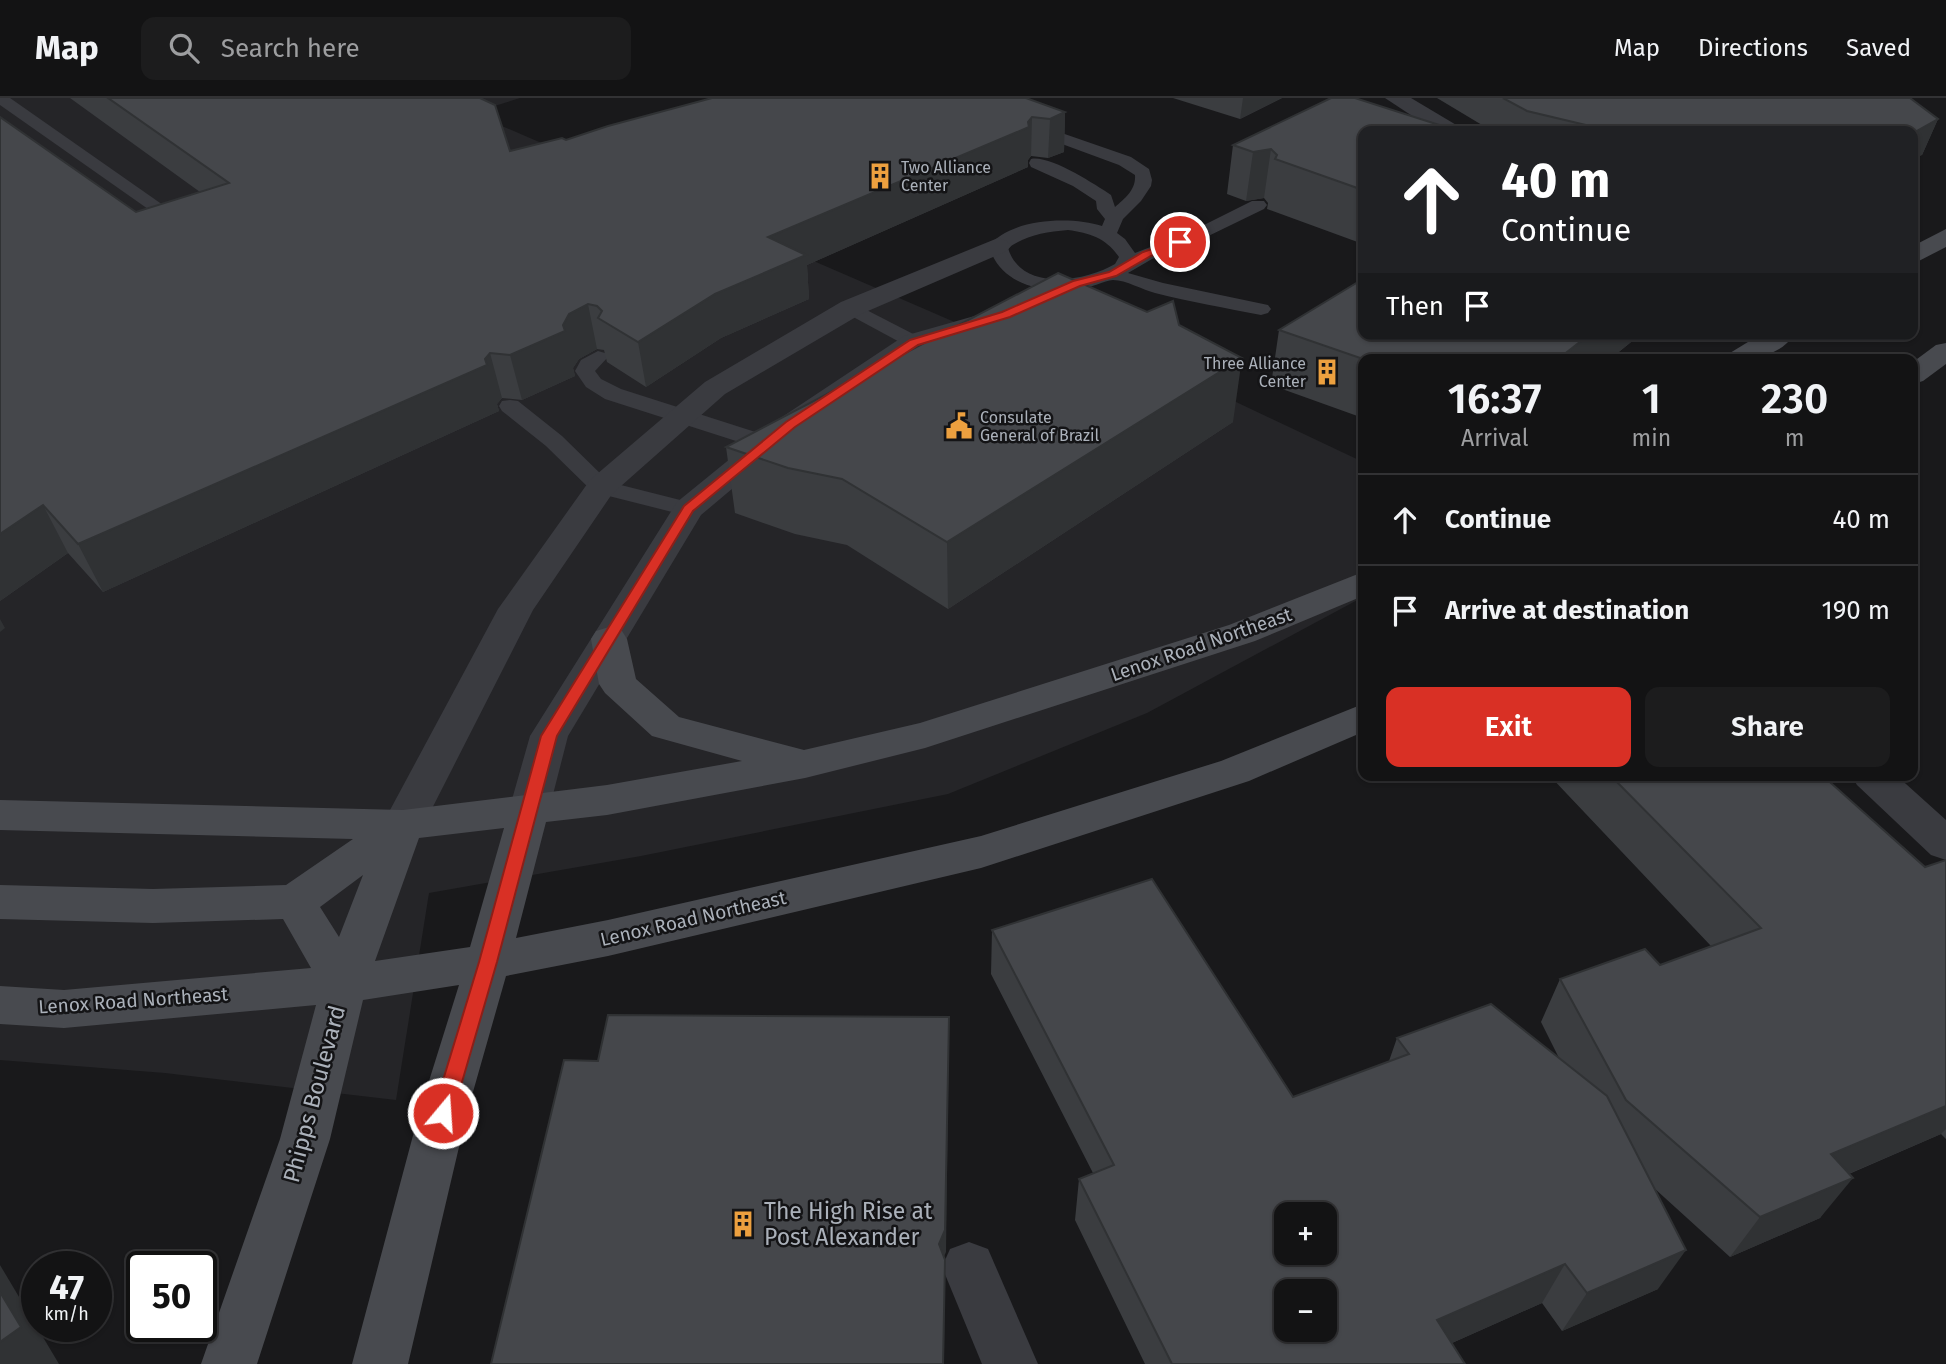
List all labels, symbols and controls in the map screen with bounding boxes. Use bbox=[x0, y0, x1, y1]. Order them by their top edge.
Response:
search box bbox=[141, 17, 631, 80]
text: Map bbox=[35, 28, 99, 68]
icon: search bbox=[165, 29, 203, 67]
text: Search here bbox=[221, 33, 360, 64]
text: Map bbox=[1614, 34, 1660, 62]
text: Directions bbox=[1698, 34, 1808, 62]
text: Saved bbox=[1846, 34, 1911, 62]
text: 40 m bbox=[1501, 151, 1610, 210]
icon: ahead bbox=[1386, 154, 1477, 245]
place label: Two Alliance Center bbox=[901, 158, 991, 195]
building icon: Two Alliance Center bbox=[865, 161, 895, 191]
text: Continue bbox=[1501, 211, 1631, 249]
pin bbox=[1150, 212, 1210, 272]
icon: arrive bbox=[1161, 223, 1199, 261]
icon: arrive bbox=[1458, 287, 1496, 325]
text: Then bbox=[1386, 291, 1444, 322]
place label: Three Alliance Center bbox=[1204, 354, 1307, 391]
building icon: Three Alliance Center bbox=[1312, 357, 1342, 387]
text: 16:37 bbox=[1448, 374, 1542, 424]
text: 1 bbox=[1642, 374, 1661, 424]
text: 230 bbox=[1761, 374, 1828, 424]
place label: Consulate General of Brazil bbox=[980, 408, 1099, 445]
public building icon: Consulate General of Brazil bbox=[944, 411, 974, 441]
text: Arrival bbox=[1461, 424, 1528, 452]
text: min bbox=[1632, 424, 1671, 452]
text: m bbox=[1785, 424, 1804, 452]
icon: ahead bbox=[1386, 501, 1424, 539]
text: Continue bbox=[1445, 504, 1551, 535]
text: 40 m bbox=[1832, 504, 1890, 535]
icon: arrive bbox=[1386, 592, 1424, 630]
text: Arrive at destination bbox=[1445, 595, 1689, 626]
text: 190 m bbox=[1821, 595, 1890, 626]
street label: Lenox Road Northeast bbox=[1108, 603, 1295, 686]
button: Exit bbox=[1386, 687, 1631, 767]
button: Share bbox=[1645, 687, 1890, 767]
street label: Lenox Road Northeast bbox=[598, 886, 788, 951]
street label: Lenox Road Northeast bbox=[37, 982, 229, 1019]
street label: Phipps Boulevard bbox=[277, 1002, 351, 1186]
position arrow bbox=[406, 1076, 480, 1150]
place label: The High Rise at Post Alexander bbox=[764, 1197, 933, 1251]
map controls bbox=[1274, 1202, 1337, 1342]
button: + bbox=[1274, 1202, 1337, 1265]
building icon: The High Rise at Post Alexander bbox=[728, 1209, 758, 1239]
speed limit sign: 50 bbox=[126, 1251, 217, 1342]
text: 47 bbox=[49, 1266, 84, 1308]
button: − bbox=[1274, 1279, 1337, 1342]
text: km/h bbox=[44, 1303, 89, 1325]

